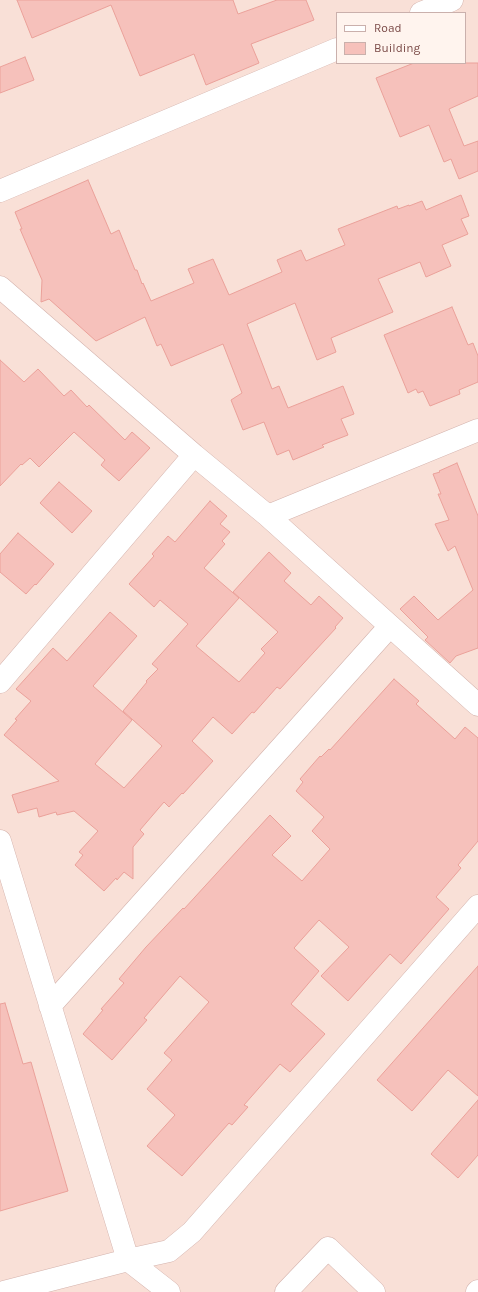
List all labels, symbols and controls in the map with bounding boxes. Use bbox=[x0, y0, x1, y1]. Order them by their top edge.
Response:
legend bbox=[336, 12, 466, 64]
text: Road bbox=[374, 21, 402, 35]
text: Building bbox=[374, 41, 420, 55]

